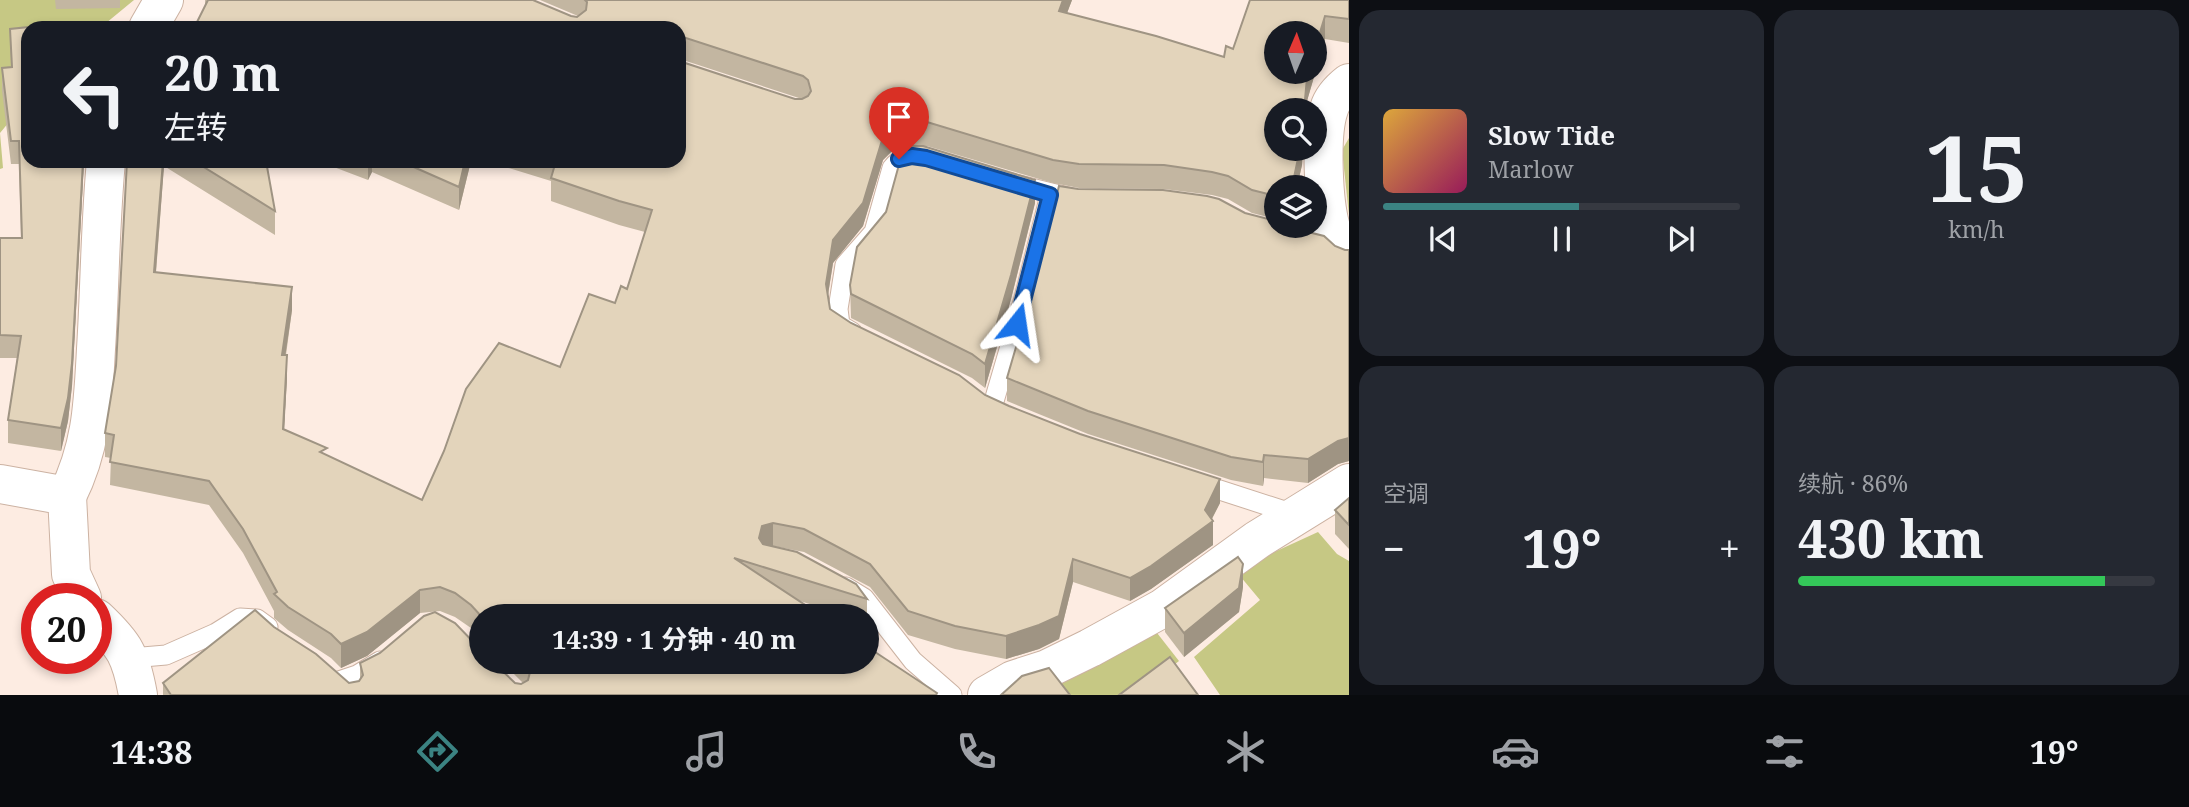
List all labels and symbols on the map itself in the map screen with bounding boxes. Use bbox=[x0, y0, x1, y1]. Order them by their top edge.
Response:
north arrow bbox=[1264, 21, 1326, 84]
pin bbox=[869, 87, 929, 159]
position arrow bbox=[980, 287, 1054, 361]
speed limit sign: 20 bbox=[21, 583, 112, 674]

